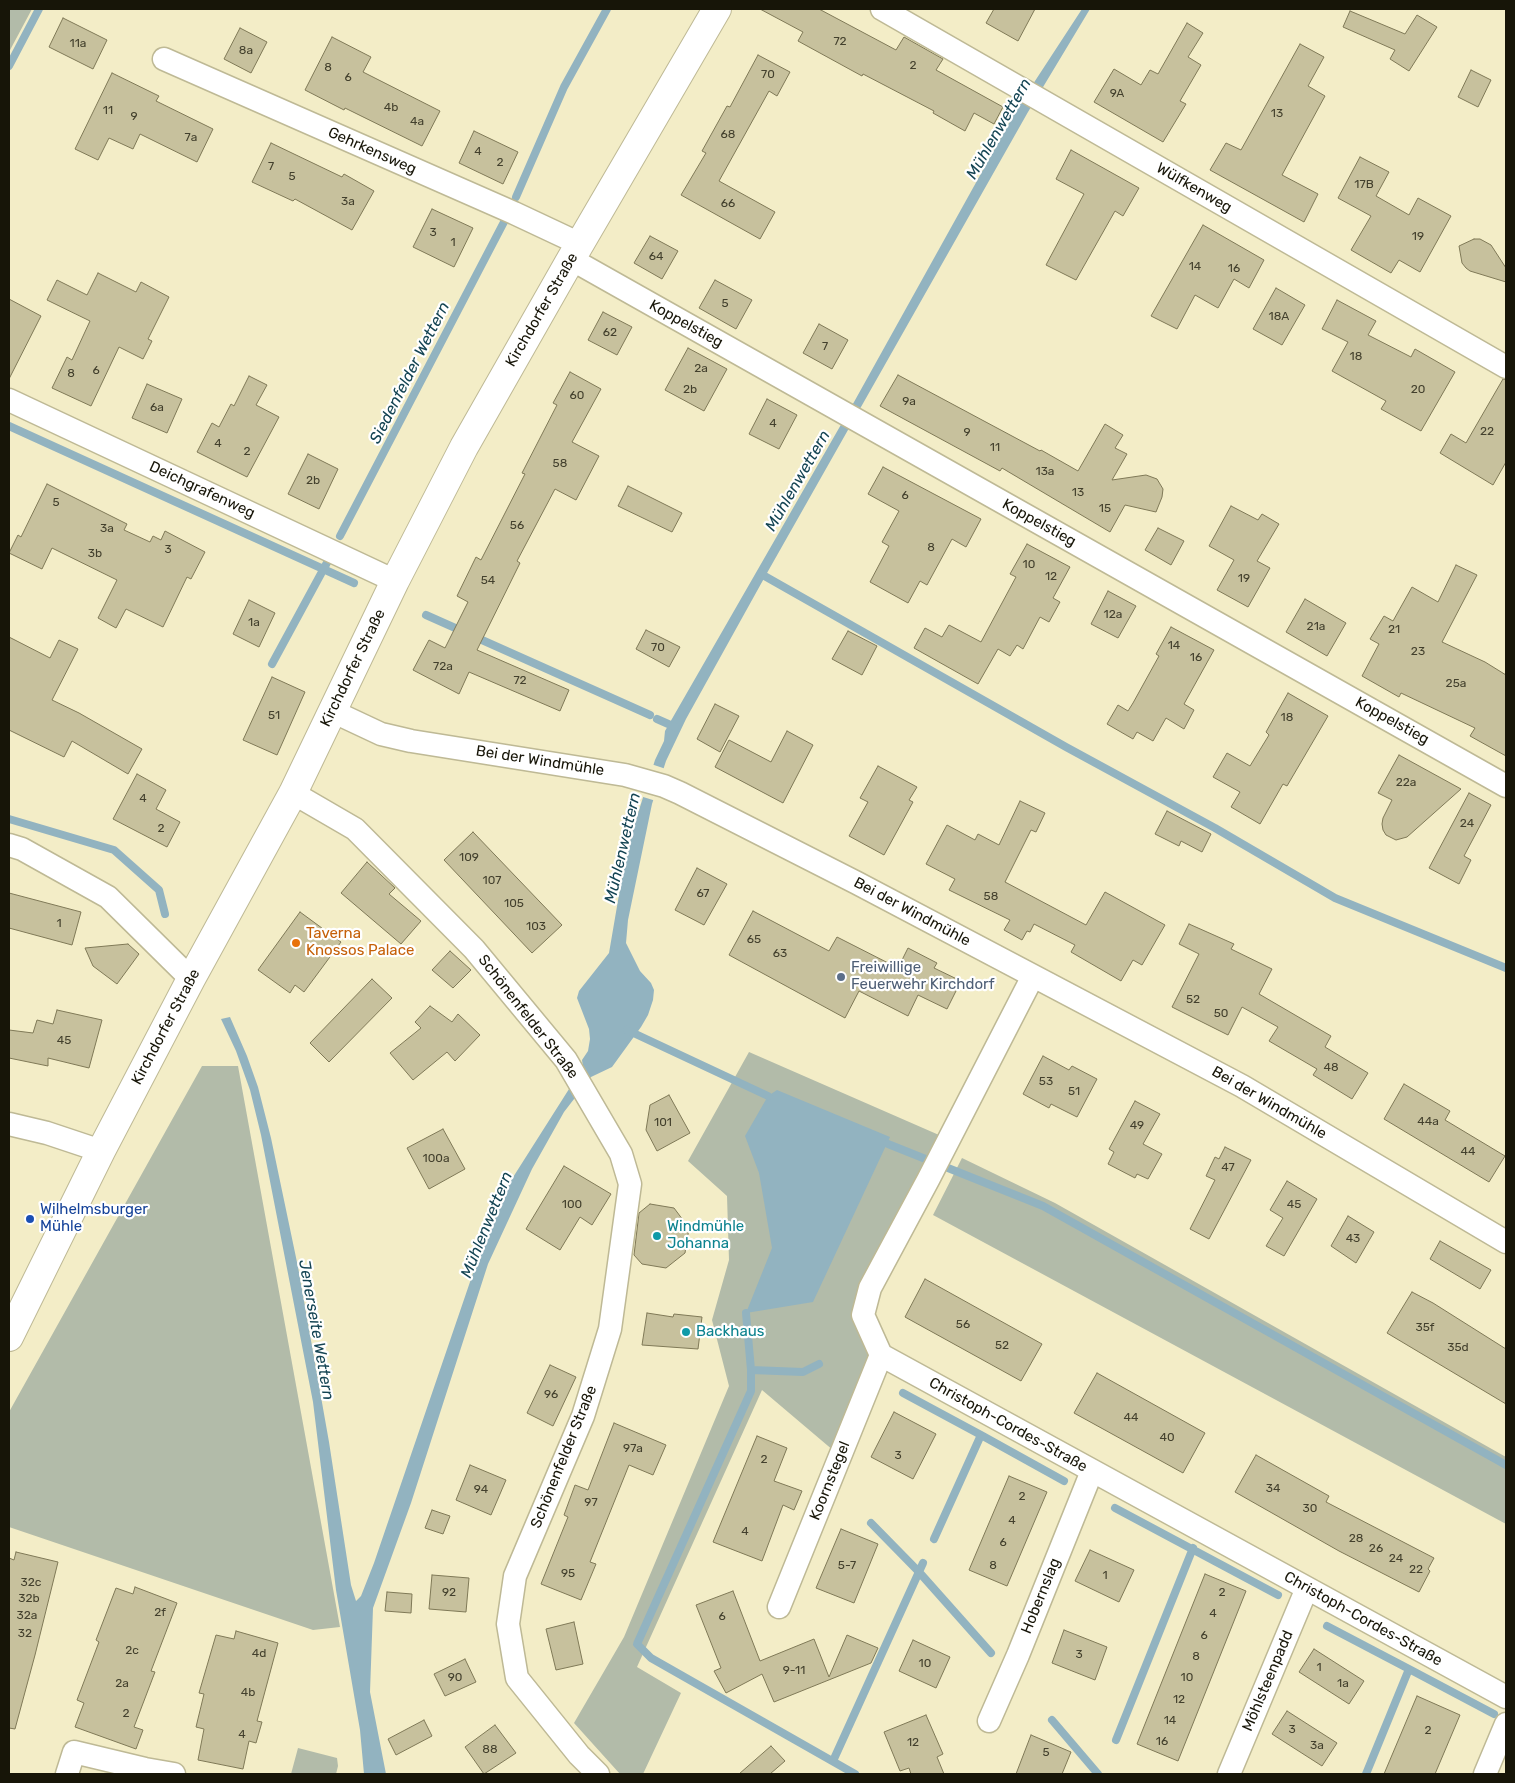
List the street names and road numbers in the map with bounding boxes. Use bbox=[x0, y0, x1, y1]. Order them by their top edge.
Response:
street label: Gehrkensweg bbox=[325, 123, 419, 179]
street label: Wülfkenweg bbox=[1153, 159, 1235, 217]
street label: Kirchdorfer Straße bbox=[502, 250, 582, 370]
street label: Koppelstieg bbox=[646, 296, 726, 352]
street label: Deichgrafenweg bbox=[146, 458, 258, 522]
street label: Koppelstieg bbox=[999, 495, 1079, 551]
street label: Kirchdorfer Straße bbox=[317, 606, 389, 730]
street label: Koppelstieg bbox=[1352, 693, 1432, 749]
street label: Bei der Windmühle bbox=[475, 742, 605, 780]
street label: Bei der Windmühle bbox=[851, 874, 973, 950]
street label: Schönenfelder Straße bbox=[474, 951, 582, 1083]
street label: Kirchdorfer Straße bbox=[128, 966, 204, 1088]
street label: Bei der Windmühle bbox=[1208, 1063, 1330, 1143]
street label: Christoph-Cordes-Straße bbox=[926, 1374, 1090, 1476]
street label: Schönenfelder Straße bbox=[527, 1383, 601, 1531]
street label: Koornstegel bbox=[806, 1439, 854, 1523]
street label: Hobernslag bbox=[1018, 1556, 1064, 1636]
street label: Christoph-Cordes-Straße bbox=[1281, 1568, 1445, 1670]
street label: Möhlsteenpadd bbox=[1239, 1628, 1297, 1734]

